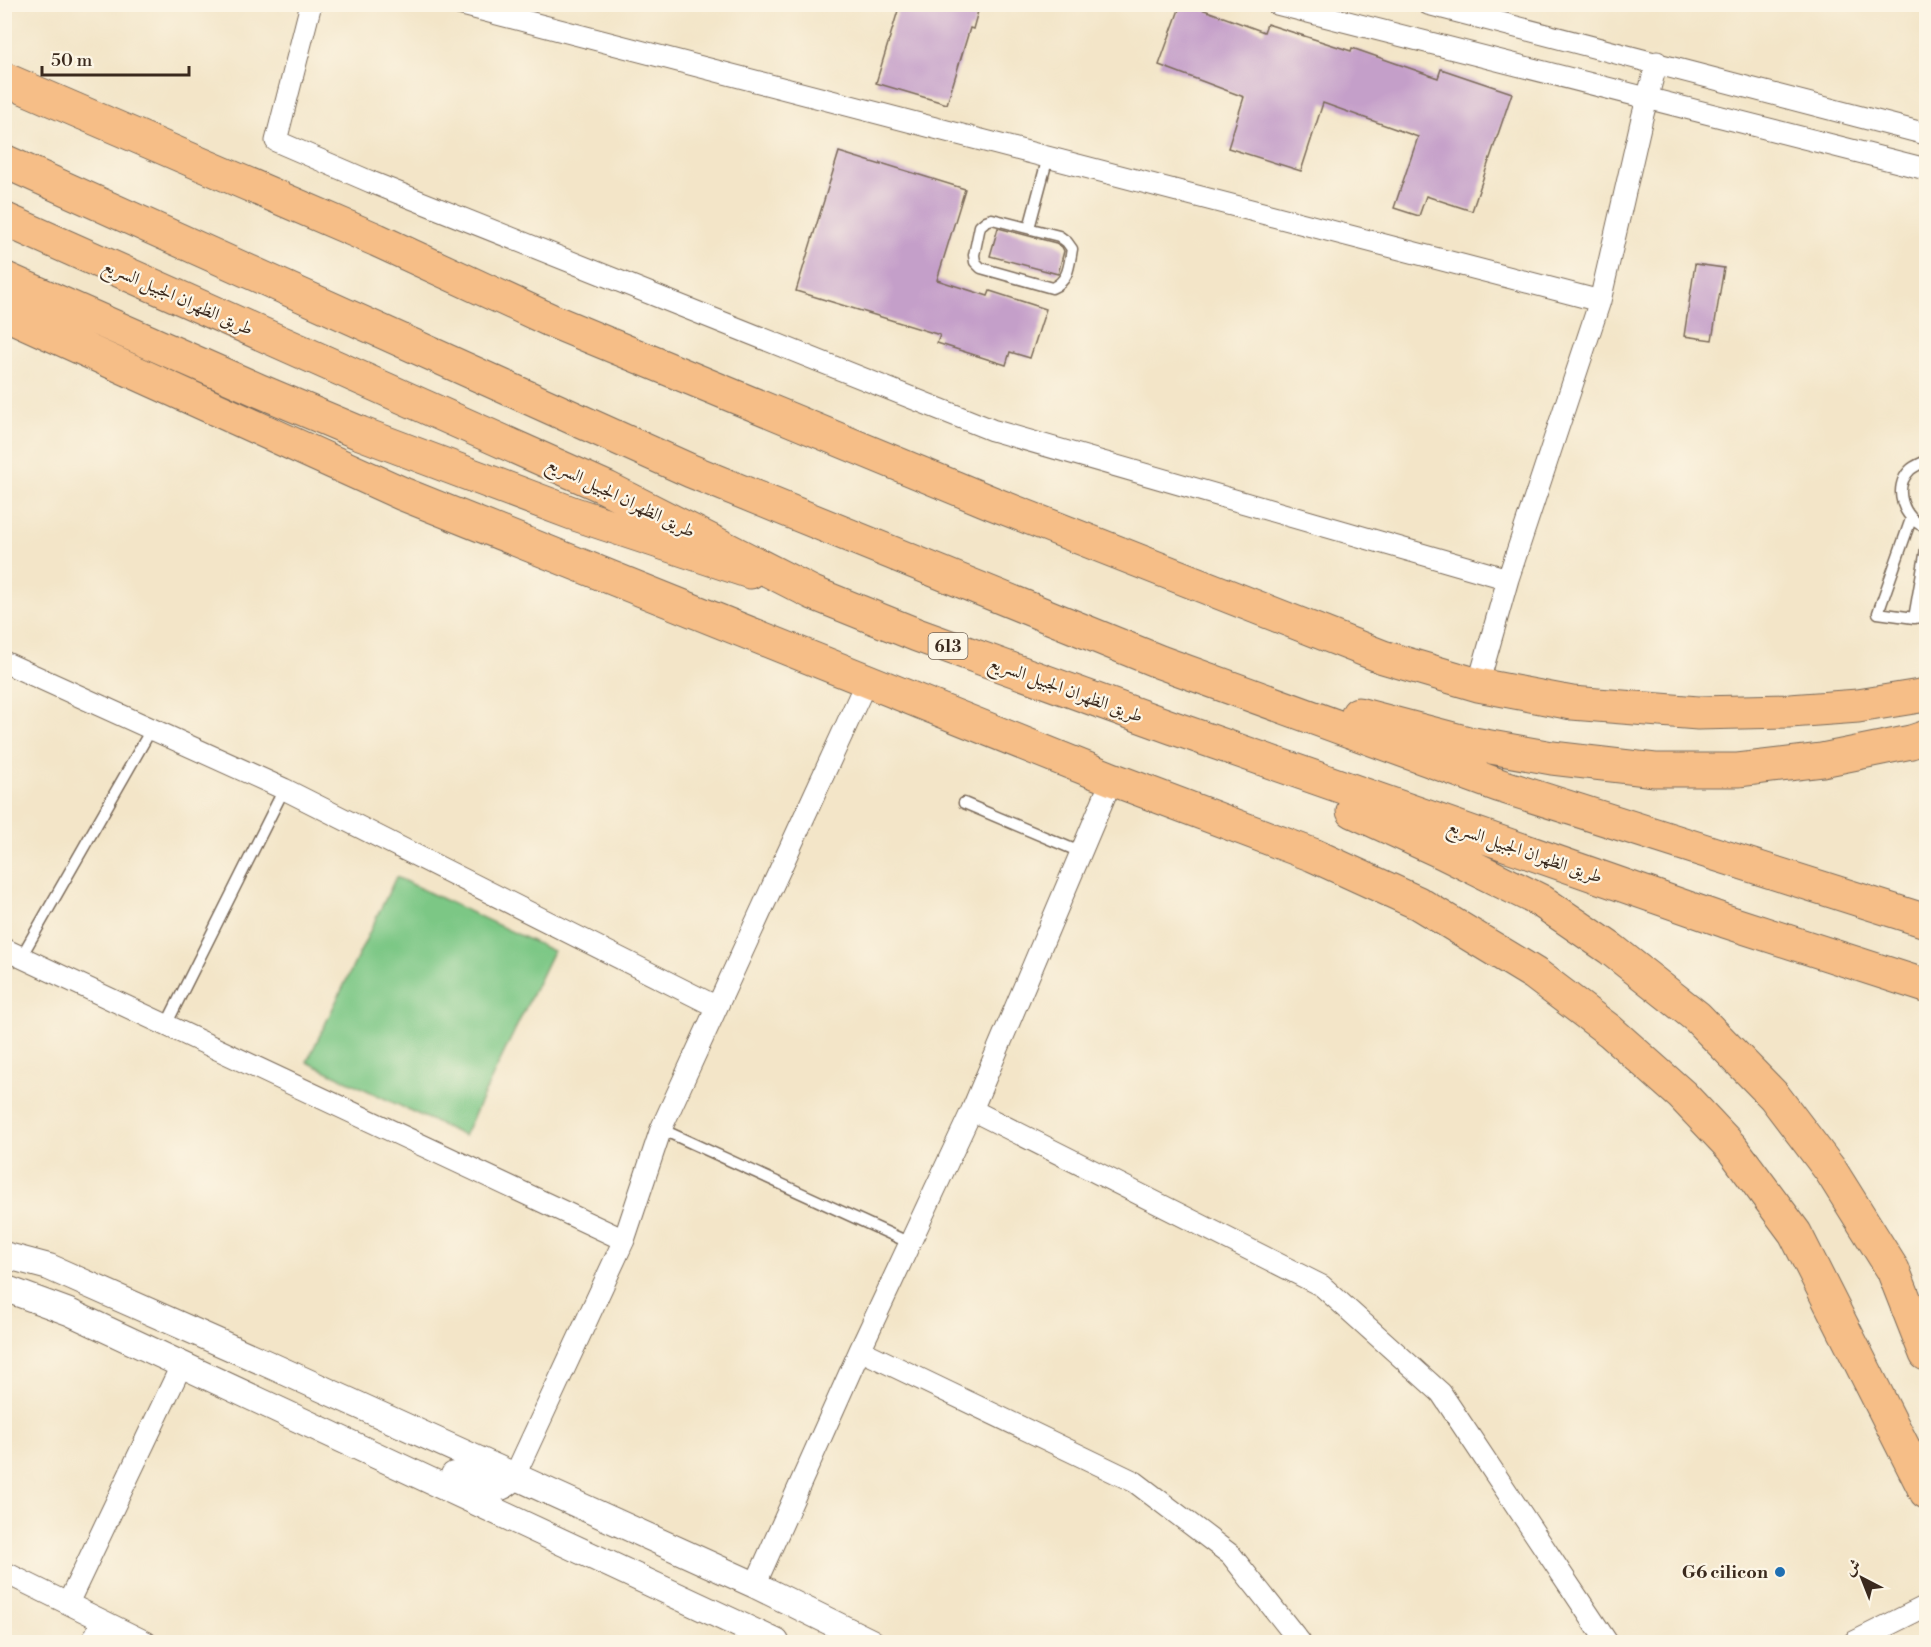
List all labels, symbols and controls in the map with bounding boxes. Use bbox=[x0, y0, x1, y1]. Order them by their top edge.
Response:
scale bar bbox=[42, 39, 189, 77]
text: 50 m bbox=[51, 49, 93, 72]
street label: طريق الظهران الجبيل السريع bbox=[97, 254, 257, 345]
street label: طريق الظهران الجبيل السريع bbox=[541, 452, 699, 547]
road number: 613 bbox=[928, 633, 968, 659]
street label: طريق الظهران الجبيل السريع bbox=[984, 651, 1146, 732]
street label: طريق الظهران الجبيل السريع bbox=[1443, 814, 1605, 893]
north arrow bbox=[1832, 1548, 1892, 1608]
text: ش bbox=[1840, 1555, 1865, 1580]
place label: G6 cilicon bbox=[1682, 1561, 1768, 1584]
marker: G6 cilicon bbox=[1773, 1565, 1787, 1579]

